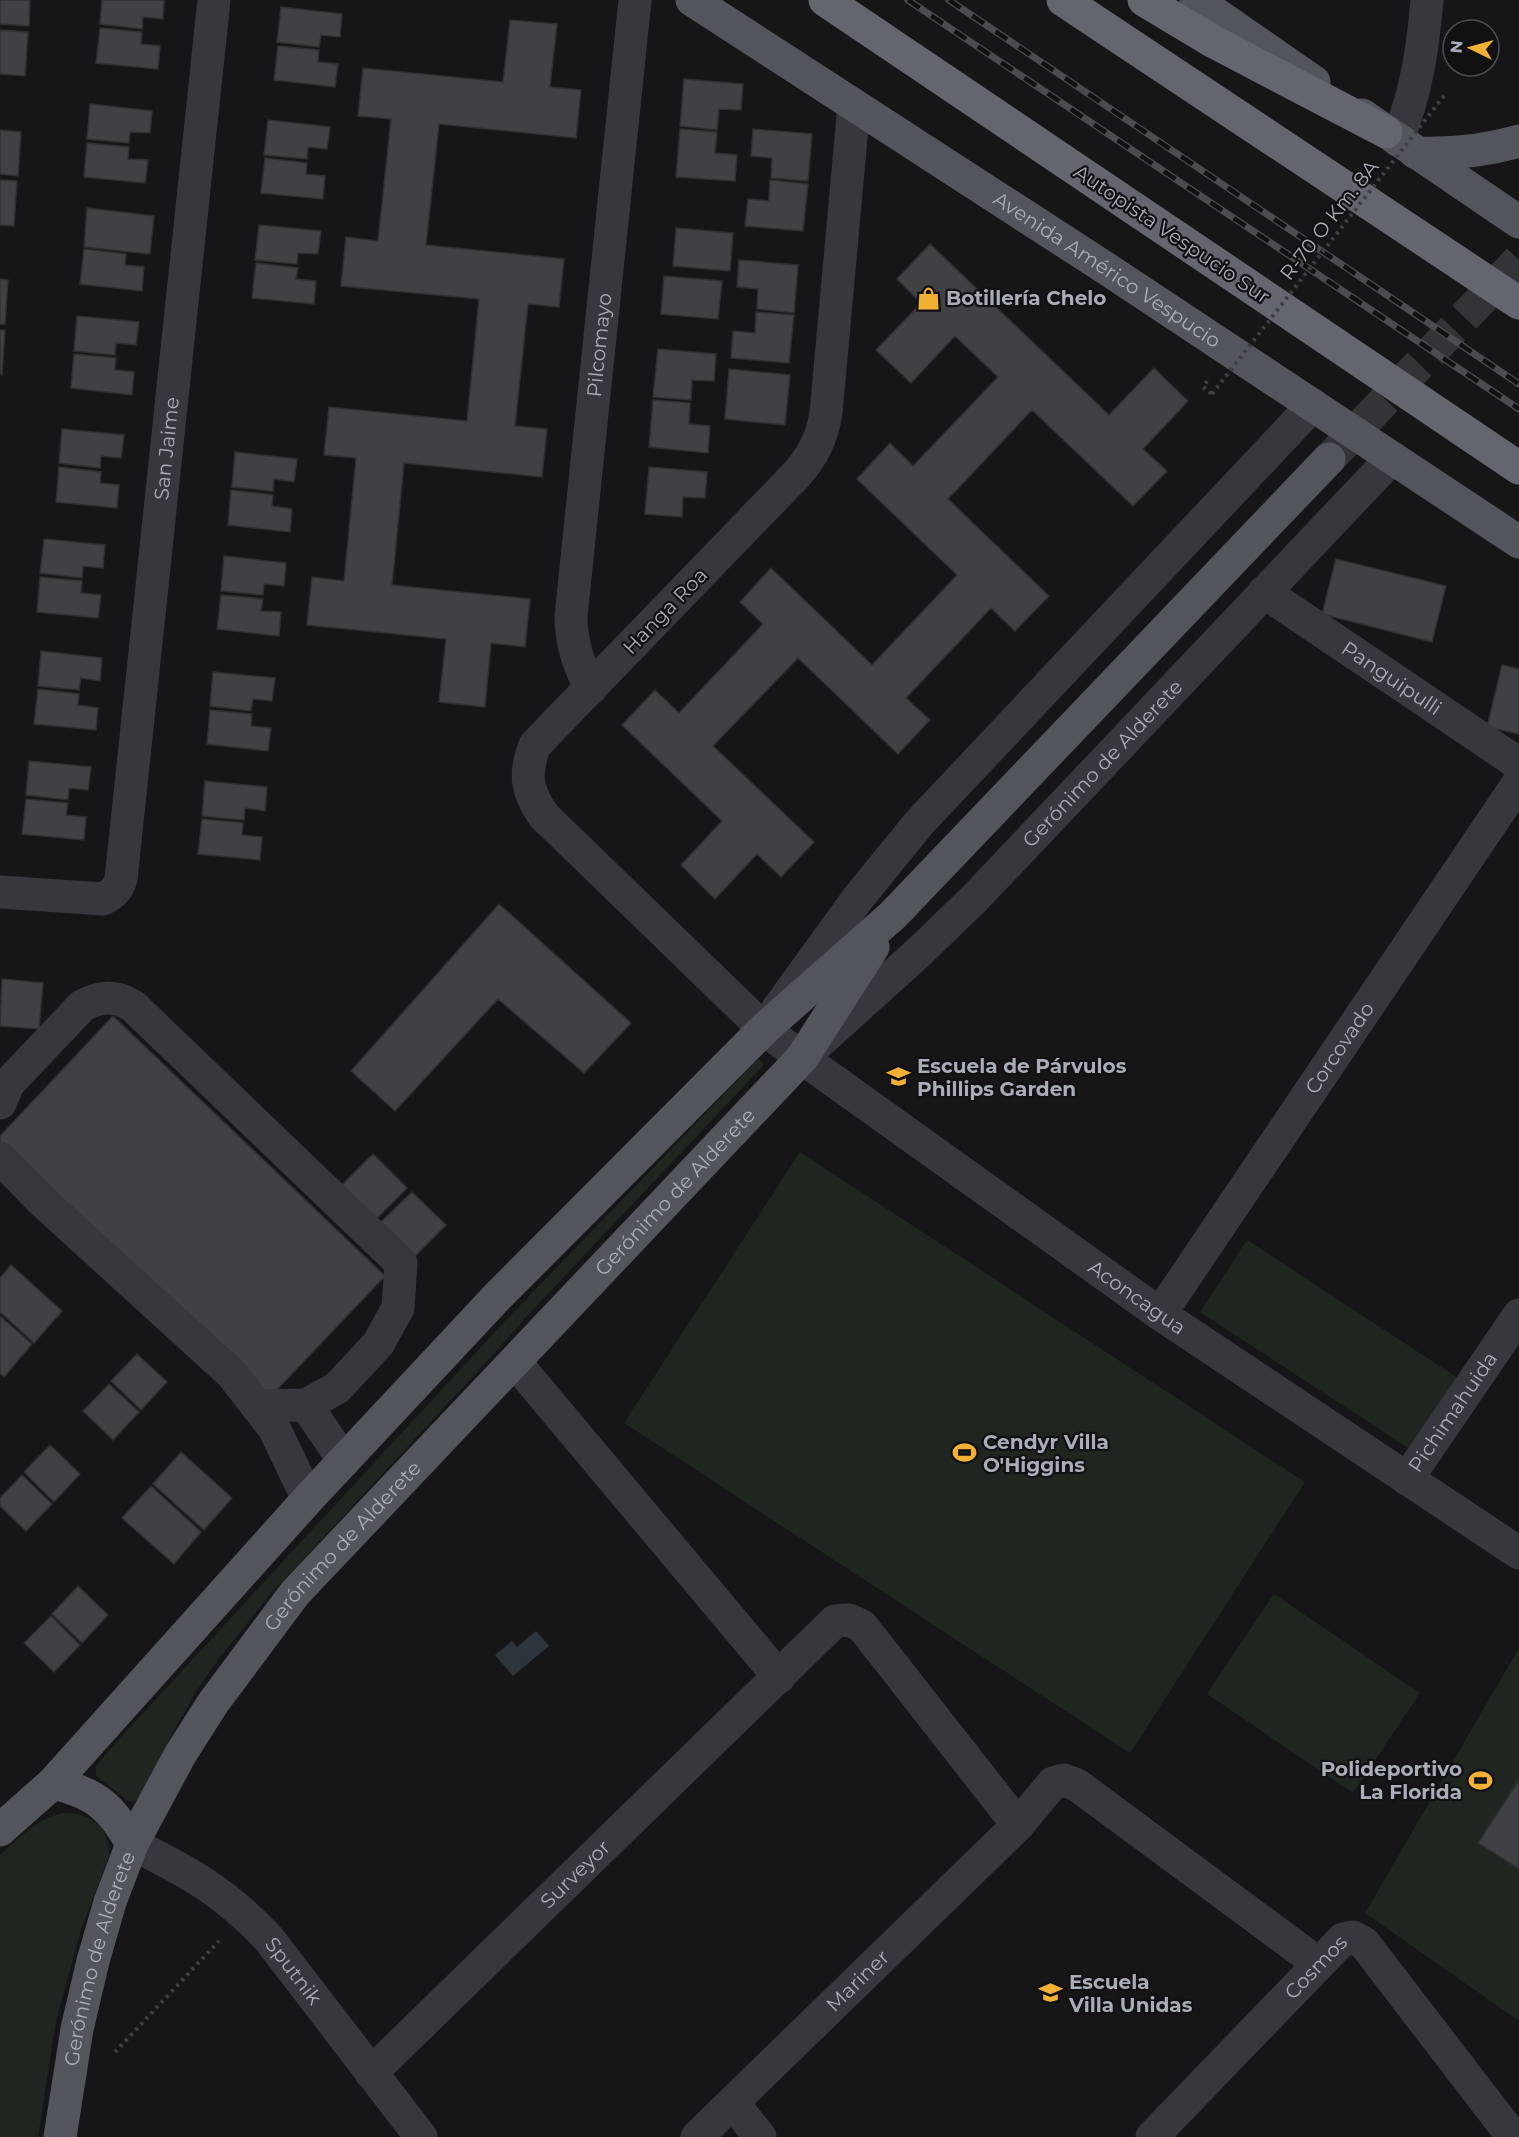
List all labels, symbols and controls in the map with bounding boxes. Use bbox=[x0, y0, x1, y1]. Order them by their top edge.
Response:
north arrow bbox=[1441, 18, 1501, 78]
text: N bbox=[1447, 39, 1467, 54]
street label: R-70 O Km. 8A bbox=[1275, 155, 1384, 285]
street label: Autopista Vespucio Sur bbox=[1070, 159, 1274, 309]
street label: Avenida Américo Vespucio bbox=[989, 187, 1225, 353]
shop icon: Botillería Chelo bbox=[915, 285, 941, 311]
place label: Botillería Chelo bbox=[946, 286, 1106, 310]
street label: Pilcomayo bbox=[582, 292, 616, 398]
street label: San Jaime bbox=[149, 396, 184, 501]
street label: Hanga Roa bbox=[618, 563, 712, 659]
street label: Panguipulli bbox=[1337, 636, 1446, 720]
street label: Gerónimo de Alderete bbox=[1018, 675, 1188, 852]
street label: Corcovado bbox=[1300, 997, 1379, 1098]
place label: Escuela de Párvulos Phillips Garden bbox=[917, 1054, 1127, 1101]
school or university icon: Escuela de Párvulos Phillips Garden bbox=[886, 1064, 912, 1090]
street label: Gerónimo de Alderete bbox=[590, 1103, 760, 1281]
street label: Aconcagua bbox=[1084, 1255, 1190, 1340]
street label: Pichimahuida bbox=[1403, 1347, 1502, 1477]
place label: Cendyr Villa O'Higgins bbox=[983, 1430, 1109, 1477]
sports icon: Cendyr Villa O'Higgins bbox=[952, 1440, 978, 1466]
street label: Gerónimo de Alderete bbox=[259, 1456, 426, 1636]
place label: Polideportivo La Florida bbox=[1321, 1757, 1462, 1804]
sports icon: Polideportivo La Florida bbox=[1467, 1768, 1493, 1794]
street label: Surveyor bbox=[535, 1835, 615, 1913]
street label: Gerónimo de Alderete bbox=[59, 1848, 140, 2068]
street label: Cosmos bbox=[1280, 1930, 1352, 2004]
street label: Sputnik bbox=[260, 1932, 327, 2009]
street label: Mariner bbox=[821, 1945, 894, 2017]
place label: Escuela Villa Unidas bbox=[1068, 1970, 1193, 2017]
school or university icon: Escuela Villa Unidas bbox=[1038, 1980, 1064, 2006]

